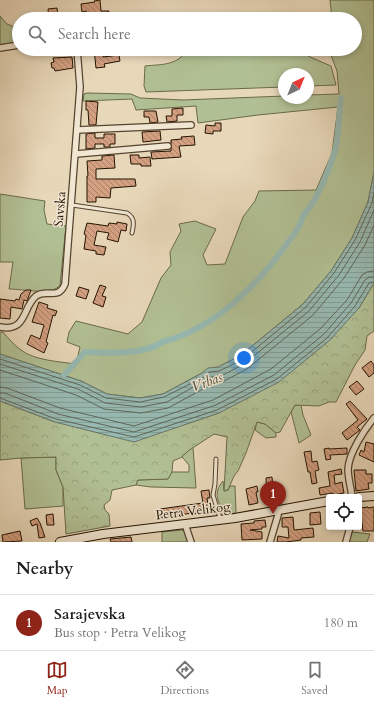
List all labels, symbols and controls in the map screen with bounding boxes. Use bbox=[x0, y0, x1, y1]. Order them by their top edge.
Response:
search box bbox=[12, 12, 362, 56]
icon: search bbox=[26, 23, 48, 45]
text: Search here bbox=[58, 24, 131, 44]
north arrow bbox=[278, 68, 314, 104]
street label: Savska bbox=[49, 190, 71, 228]
your location bbox=[234, 348, 254, 368]
water label: Vrbas bbox=[189, 367, 226, 396]
pin: 1 bbox=[260, 481, 286, 514]
map controls bbox=[326, 494, 362, 530]
button: locate bbox=[326, 494, 362, 530]
street label: Petra Velikog bbox=[155, 497, 232, 525]
text: Nearby bbox=[16, 557, 73, 580]
text: Sarajevska bbox=[54, 604, 125, 624]
text: 1 bbox=[26, 614, 32, 632]
text: 180 m bbox=[324, 614, 358, 632]
text: Bus stop · Petra Velikog bbox=[54, 624, 186, 642]
tab: Map bbox=[46, 659, 68, 698]
tab: Directions bbox=[160, 659, 209, 698]
tab: Saved bbox=[301, 659, 328, 698]

